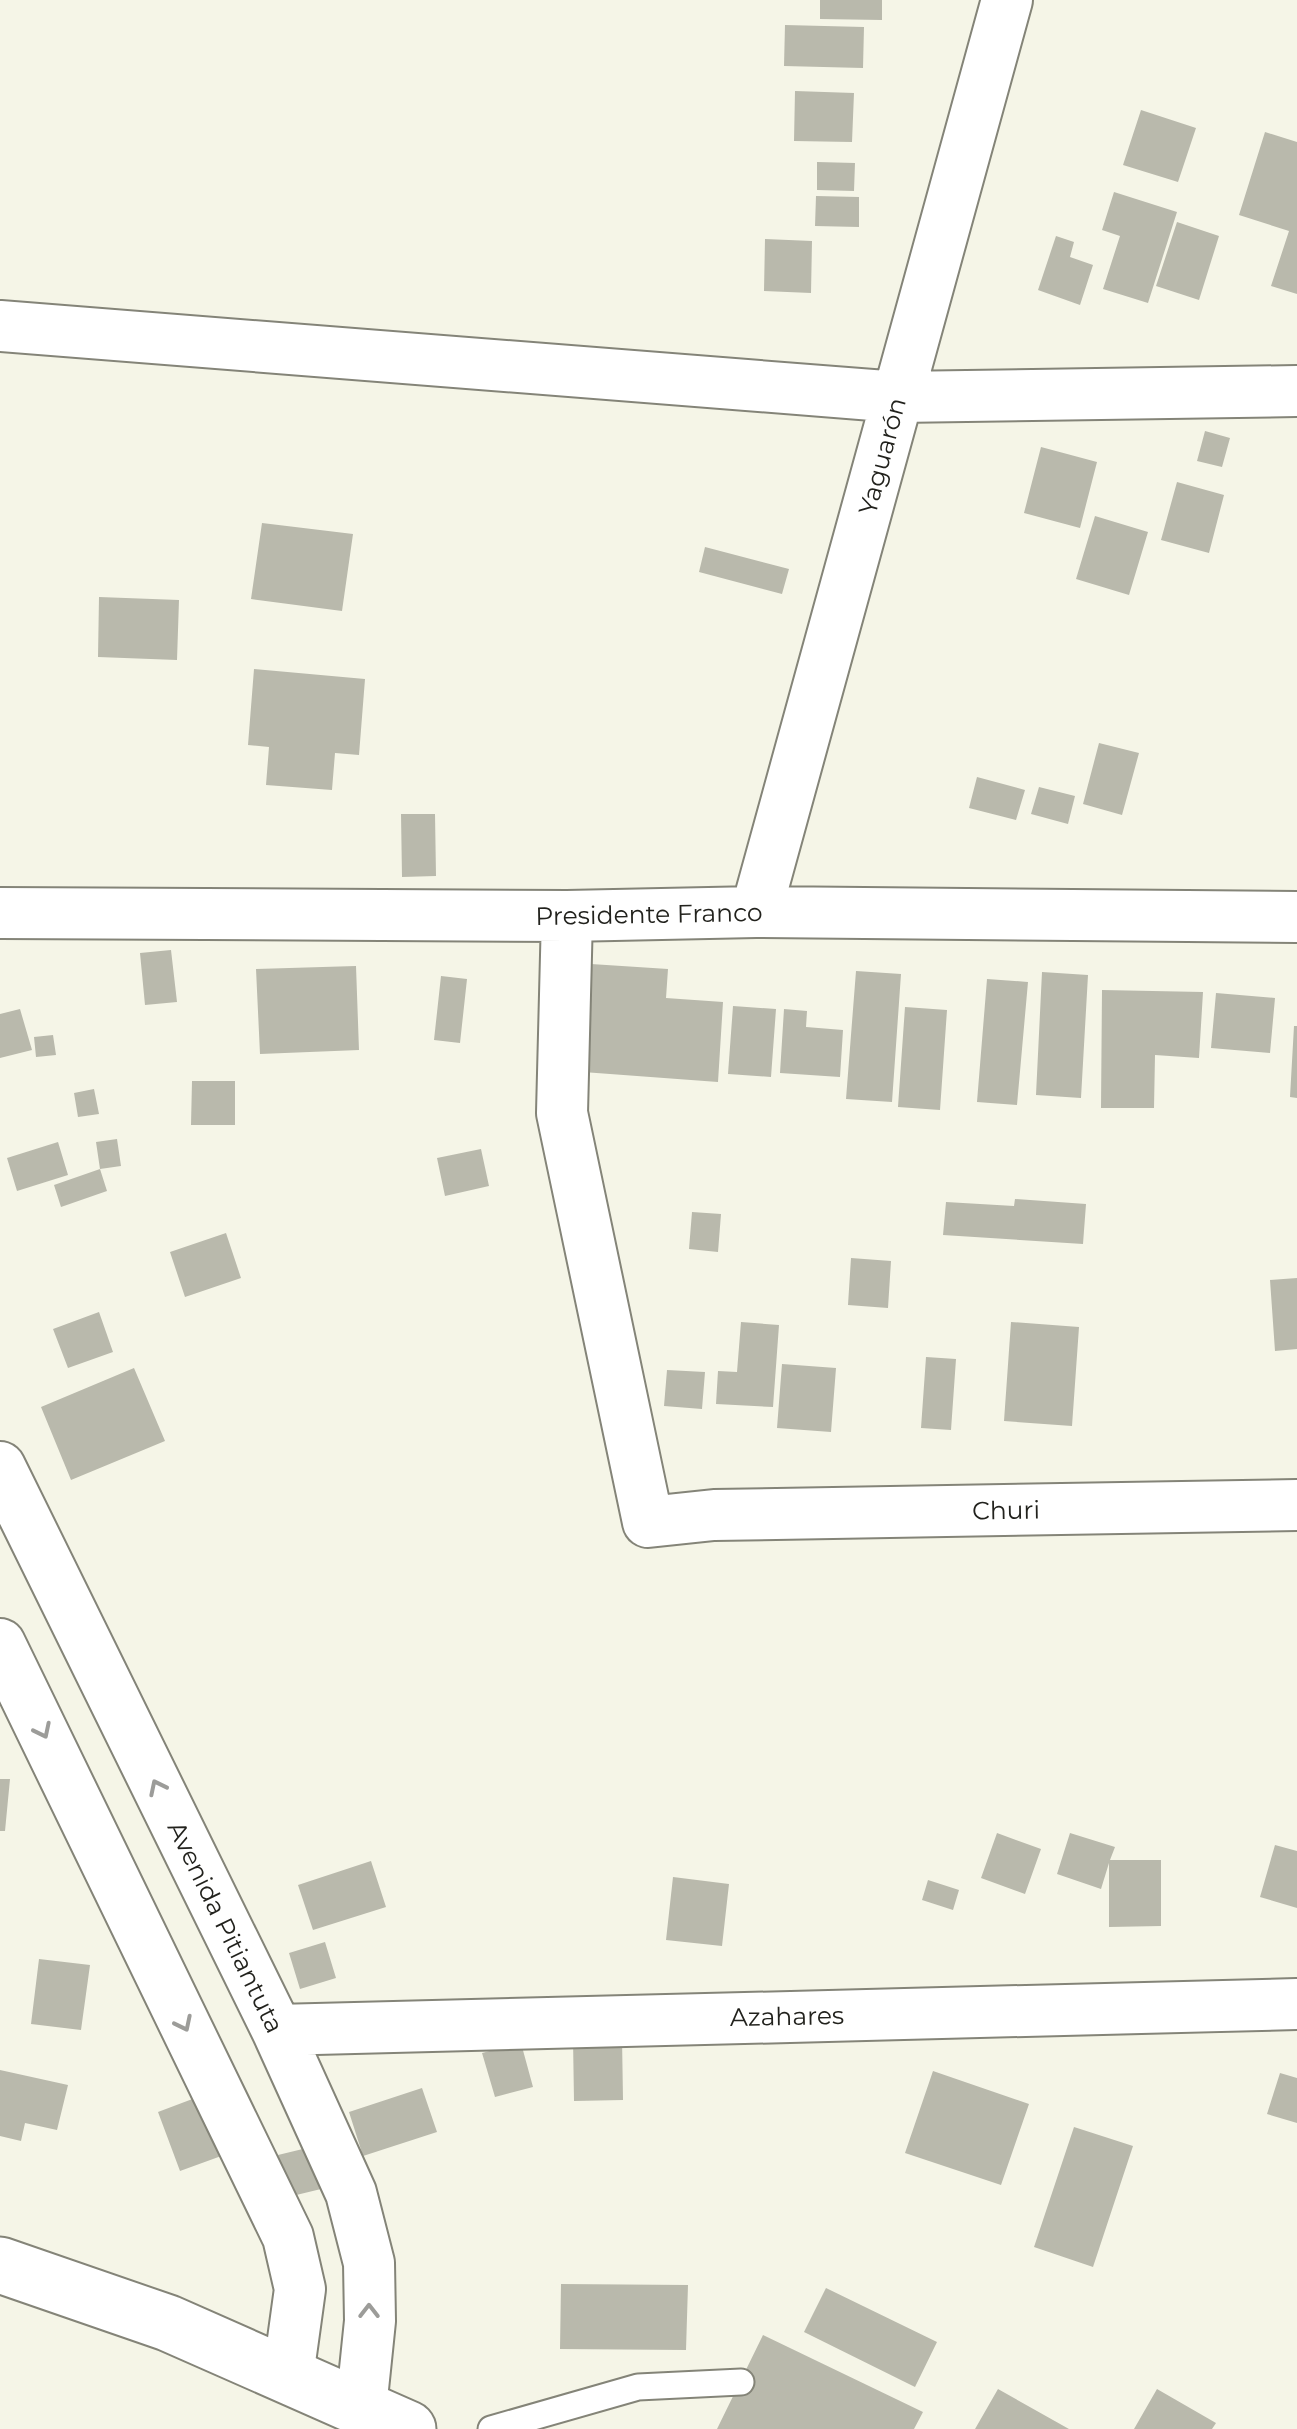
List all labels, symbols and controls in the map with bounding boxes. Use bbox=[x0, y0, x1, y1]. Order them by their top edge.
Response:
street label: Yaguarón bbox=[852, 394, 912, 518]
street label: Presidente Franco bbox=[535, 897, 763, 931]
street label: Churi bbox=[972, 1494, 1040, 1526]
one-way arrow bbox=[30, 1721, 50, 1739]
one-way arrow bbox=[150, 1779, 170, 1797]
street label: Avenida Pitiantuta bbox=[162, 1816, 290, 2038]
street label: Azahares bbox=[730, 2000, 844, 2032]
one-way arrow bbox=[172, 2014, 192, 2032]
one-way arrow bbox=[358, 2303, 380, 2318]

